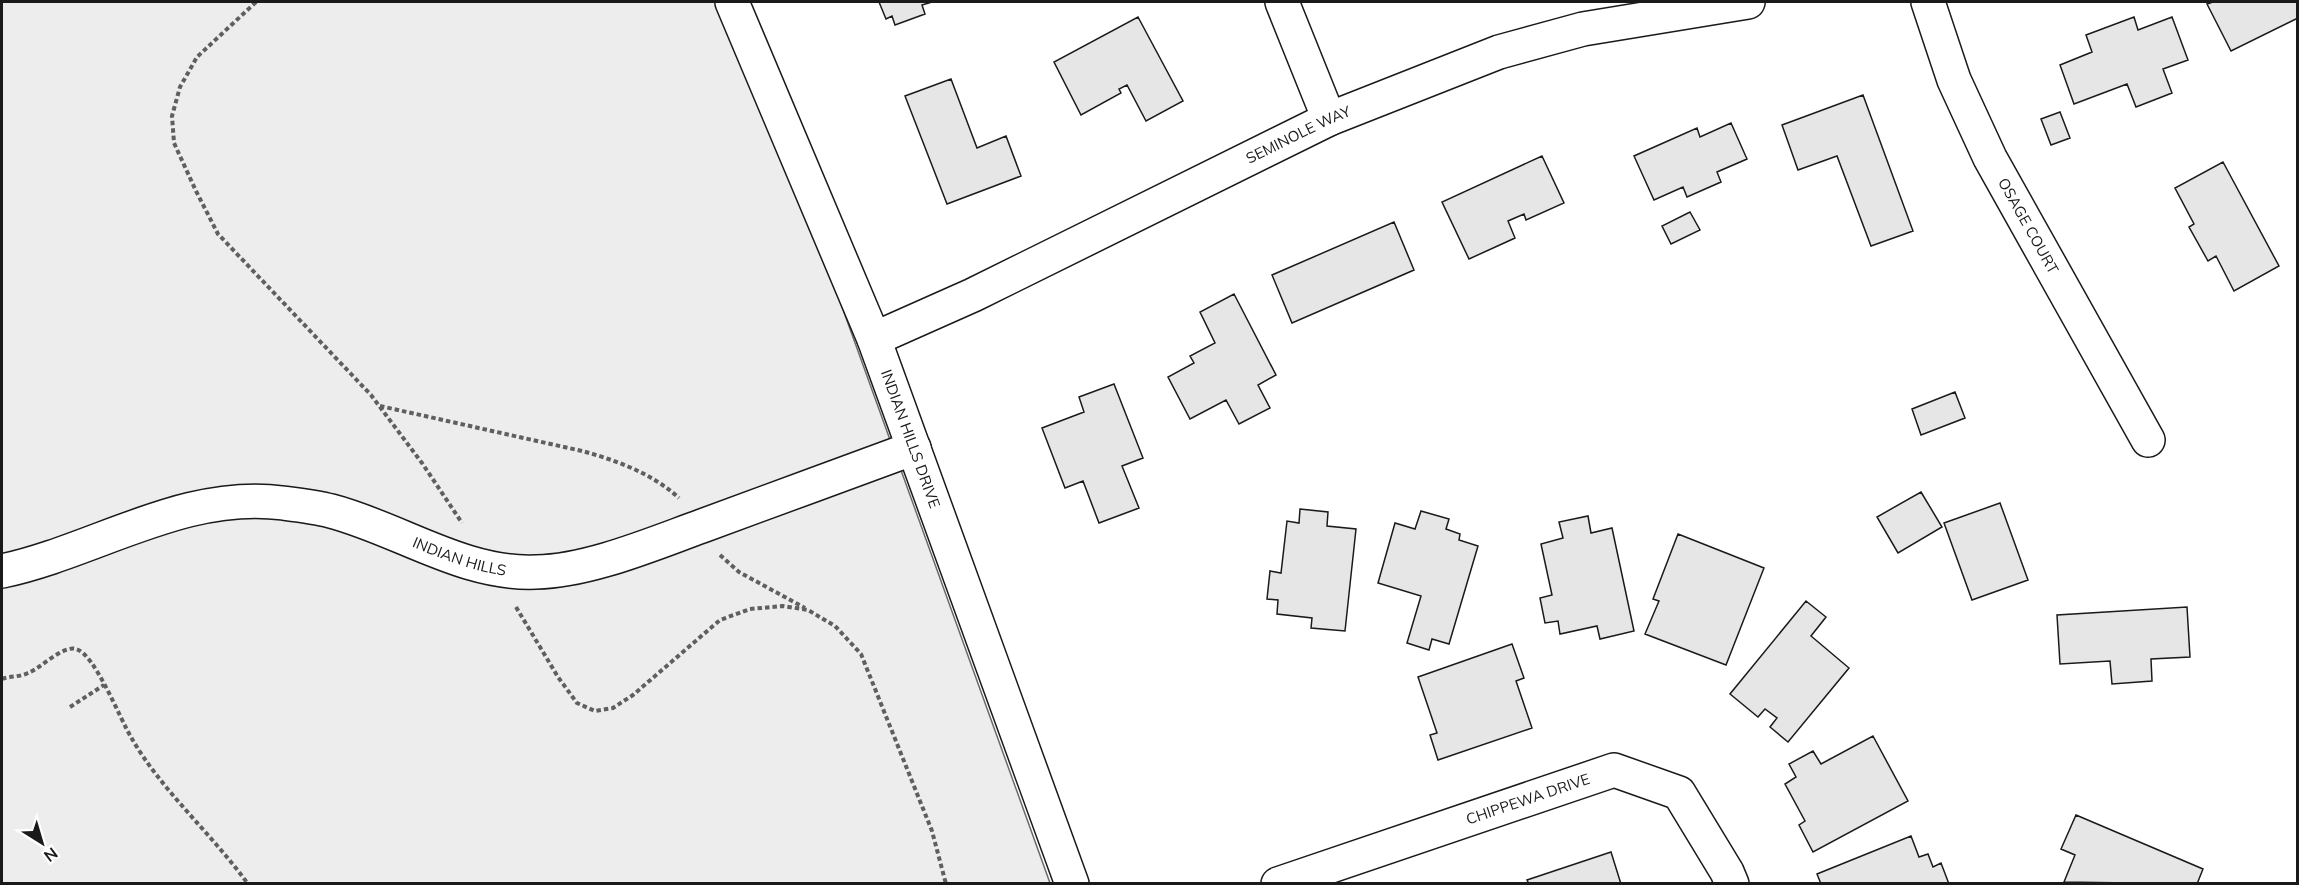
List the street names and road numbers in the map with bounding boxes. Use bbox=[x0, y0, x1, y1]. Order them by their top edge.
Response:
street label: SEMINOLE WAY bbox=[1243, 101, 1354, 168]
street label: OSAGE COURT bbox=[1994, 174, 2063, 277]
street label: INDIAN HILLS DRIVE bbox=[877, 367, 945, 511]
street label: INDIAN HILLS bbox=[410, 533, 507, 580]
street label: CHIPPEWA DRIVE bbox=[1463, 769, 1592, 829]

